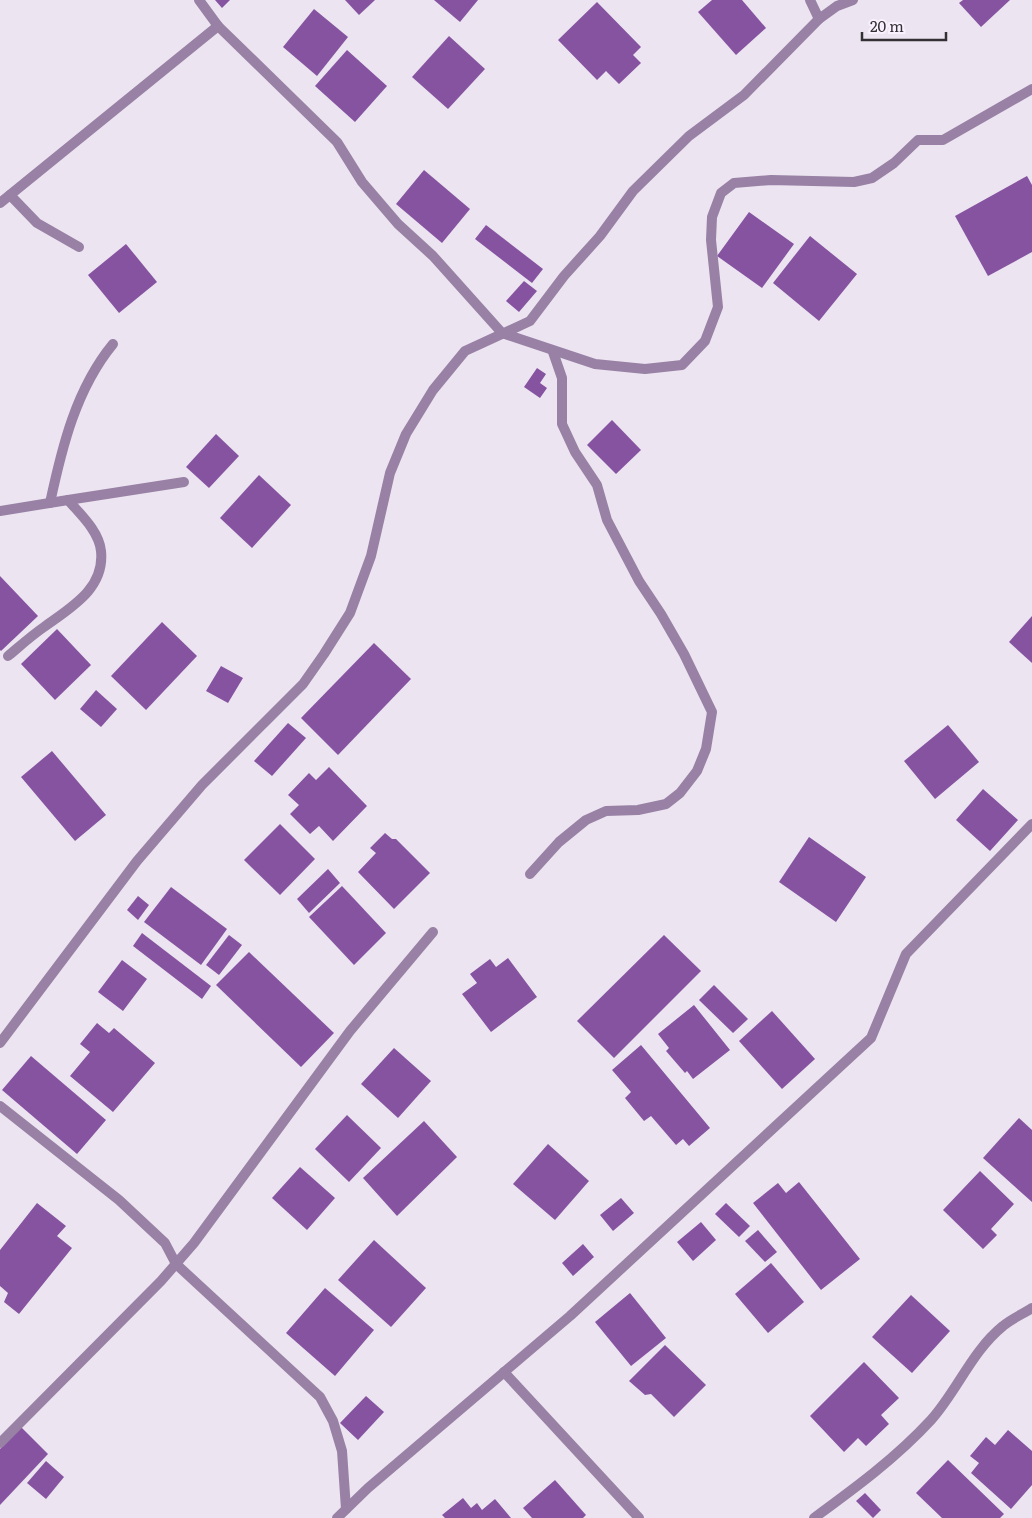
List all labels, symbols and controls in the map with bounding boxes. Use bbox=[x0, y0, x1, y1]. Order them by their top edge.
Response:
scale bar bbox=[862, 10, 946, 42]
text: 20 m bbox=[870, 14, 904, 37]

